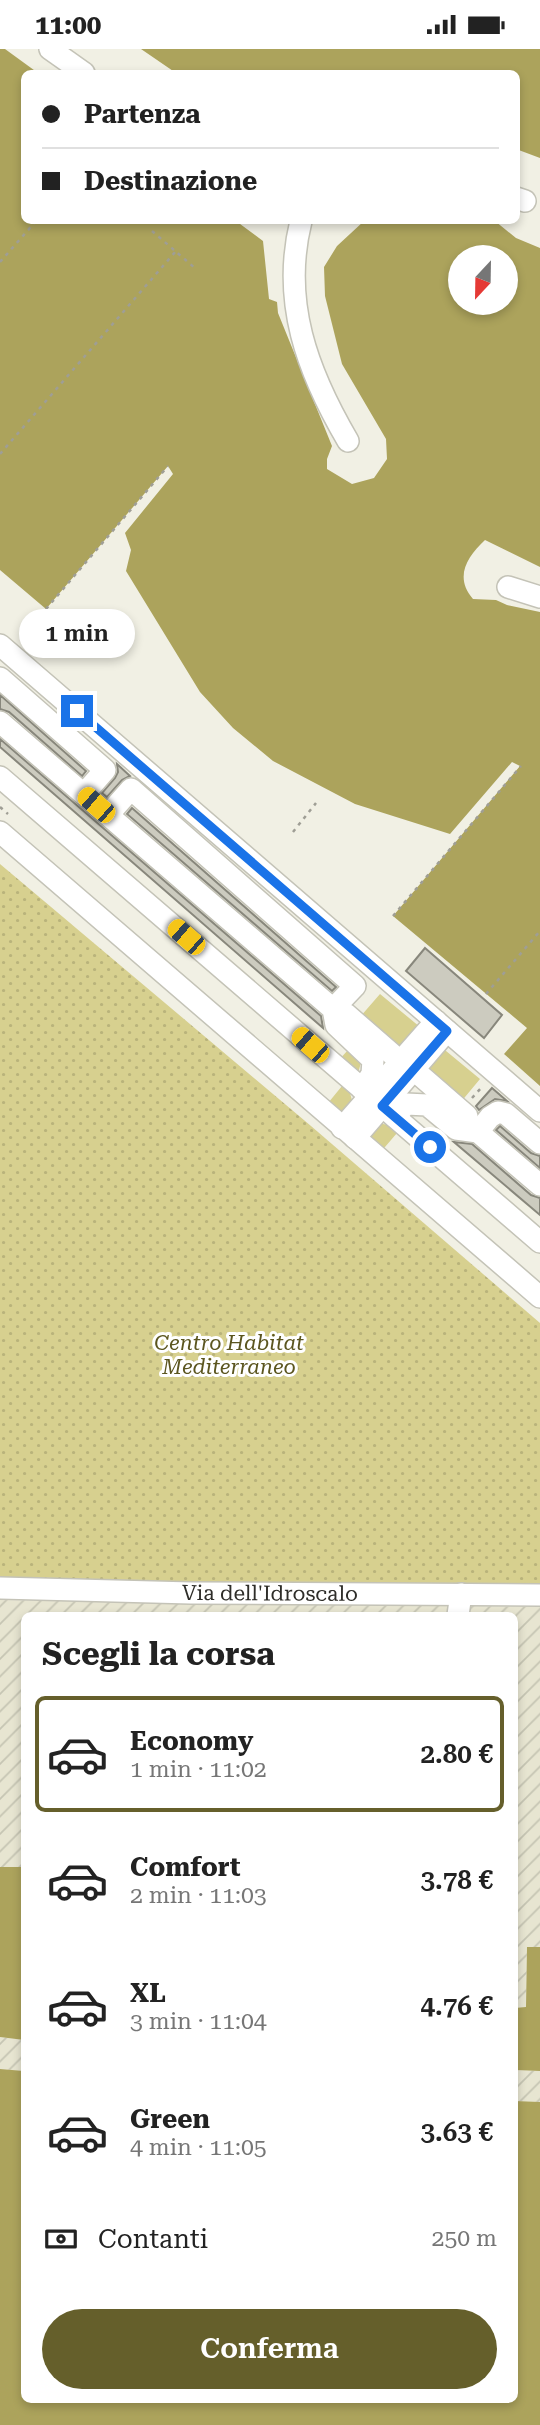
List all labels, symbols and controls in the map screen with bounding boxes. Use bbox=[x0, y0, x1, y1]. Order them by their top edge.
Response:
text: 11:00 bbox=[35, 10, 101, 40]
text: Partenza bbox=[84, 99, 200, 129]
text: Destinazione bbox=[84, 166, 257, 196]
north arrow bbox=[448, 245, 518, 315]
map controls bbox=[448, 245, 518, 315]
callout: 1 min bbox=[19, 609, 135, 659]
text: 1 min bbox=[45, 620, 109, 647]
route end bbox=[61, 695, 93, 727]
car bbox=[74, 783, 119, 827]
car bbox=[164, 915, 209, 959]
car bbox=[288, 1023, 333, 1067]
route start bbox=[414, 1131, 446, 1163]
park label: Centro Habitat Mediterraneo bbox=[154, 1331, 304, 1379]
street label: Via dell'Idroscalo bbox=[182, 1581, 358, 1606]
text: Scegli la corsa bbox=[42, 1635, 275, 1673]
icon: car bbox=[46, 1723, 109, 1786]
text: Economy bbox=[130, 1726, 253, 1756]
text: 2.80 € bbox=[421, 1739, 493, 1769]
text: 1 min · 11:02 bbox=[130, 1756, 267, 1783]
icon: car bbox=[46, 1849, 109, 1912]
text: Comfort bbox=[130, 1852, 240, 1882]
text: 3.78 € bbox=[421, 1865, 493, 1895]
text: 2 min · 11:03 bbox=[130, 1882, 267, 1909]
icon: car bbox=[46, 1975, 109, 2038]
text: XL bbox=[130, 1978, 166, 2008]
text: 4.76 € bbox=[421, 1991, 493, 2021]
text: 3 min · 11:04 bbox=[130, 2008, 267, 2035]
icon: car bbox=[46, 2101, 109, 2164]
text: Green bbox=[130, 2104, 210, 2134]
text: 3.63 € bbox=[421, 2117, 493, 2147]
text: 4 min · 11:05 bbox=[130, 2134, 267, 2161]
icon: cash bbox=[42, 2220, 80, 2258]
text: Contanti bbox=[98, 2224, 208, 2254]
text: 250 m bbox=[432, 2225, 497, 2252]
button: Conferma bbox=[42, 2309, 497, 2389]

